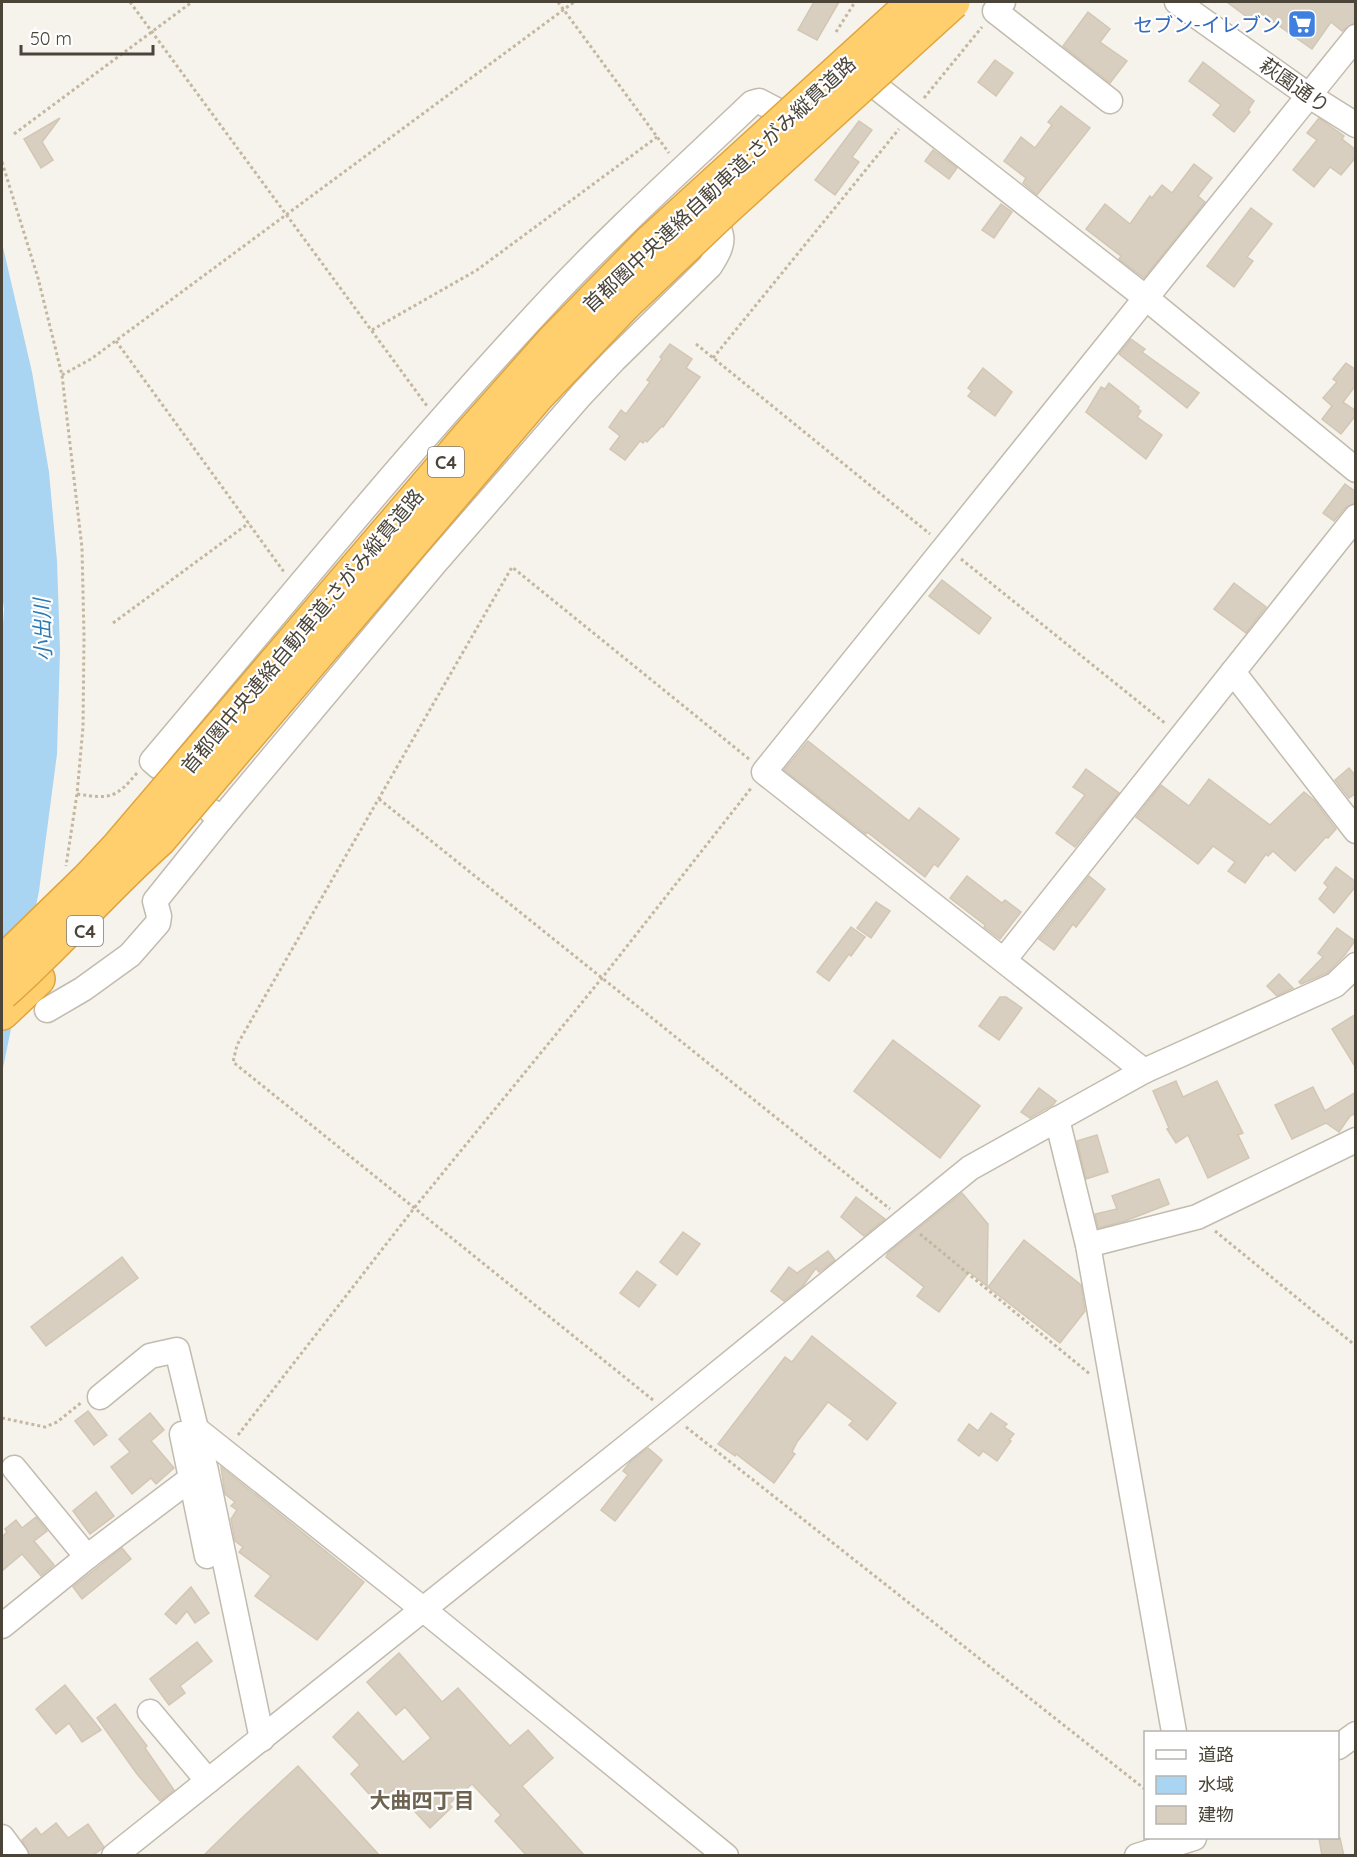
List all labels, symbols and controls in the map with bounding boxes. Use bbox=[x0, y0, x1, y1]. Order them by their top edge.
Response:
supermarket icon: セブン-イレブン bbox=[1286, 8, 1318, 40]
place label: セブン-イレブン bbox=[1133, 12, 1281, 37]
scale bar bbox=[21, 18, 153, 56]
text: 50 m bbox=[30, 27, 72, 50]
street label: 首都圏中央連絡自動車道;さがみ縦貫道路 bbox=[577, 51, 861, 317]
street label: 萩園通り bbox=[1255, 52, 1335, 118]
road number: C4 bbox=[428, 447, 464, 477]
street label: 首都圏中央連絡自動車道;さがみ縦貫道路 bbox=[175, 484, 429, 778]
water label: 小出川 bbox=[28, 596, 56, 662]
road number: C4 bbox=[67, 916, 103, 946]
legend bbox=[1144, 1731, 1339, 1839]
text: 道路 bbox=[1198, 1743, 1234, 1766]
text: 水域 bbox=[1198, 1773, 1234, 1796]
district label: 大曲四丁目 bbox=[370, 1787, 475, 1813]
text: 建物 bbox=[1198, 1803, 1234, 1826]

